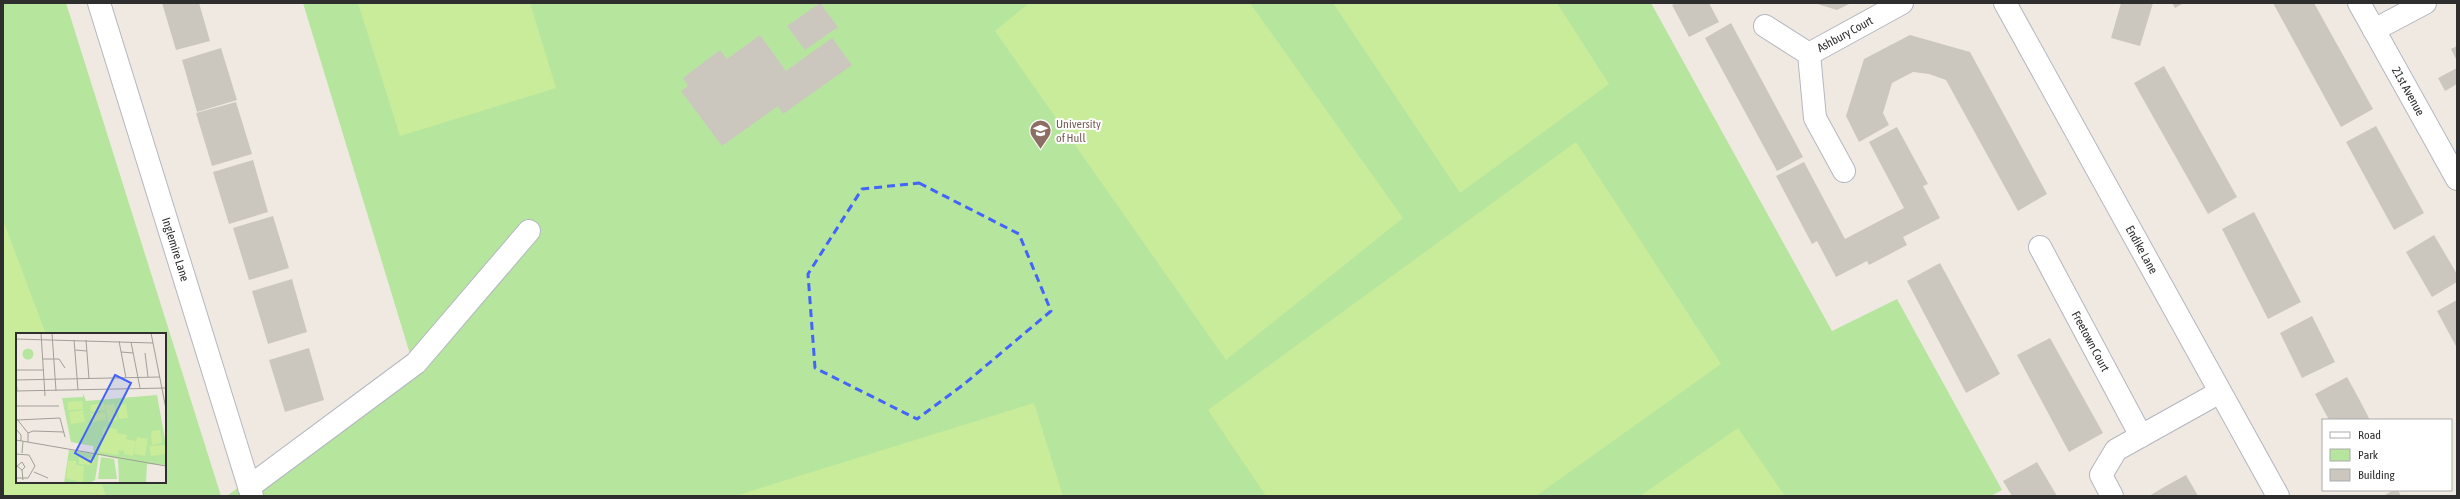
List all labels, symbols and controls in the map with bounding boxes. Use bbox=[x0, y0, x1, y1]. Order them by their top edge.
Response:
street label: Ashbury Court bbox=[1815, 13, 1876, 55]
street label: 21st Avenue bbox=[2389, 64, 2427, 118]
place label: University of Hull bbox=[1056, 117, 1101, 145]
school or university icon: University of Hull bbox=[1028, 118, 1054, 151]
street label: Inglemire Lane bbox=[159, 216, 192, 283]
street label: Endike Lane bbox=[2123, 223, 2161, 276]
street label: Freetown Court bbox=[2069, 309, 2112, 374]
inset map bbox=[16, 333, 166, 483]
legend bbox=[2322, 419, 2452, 491]
text: Road bbox=[2358, 428, 2381, 442]
text: Park bbox=[2358, 448, 2379, 462]
text: Building bbox=[2358, 468, 2396, 482]

